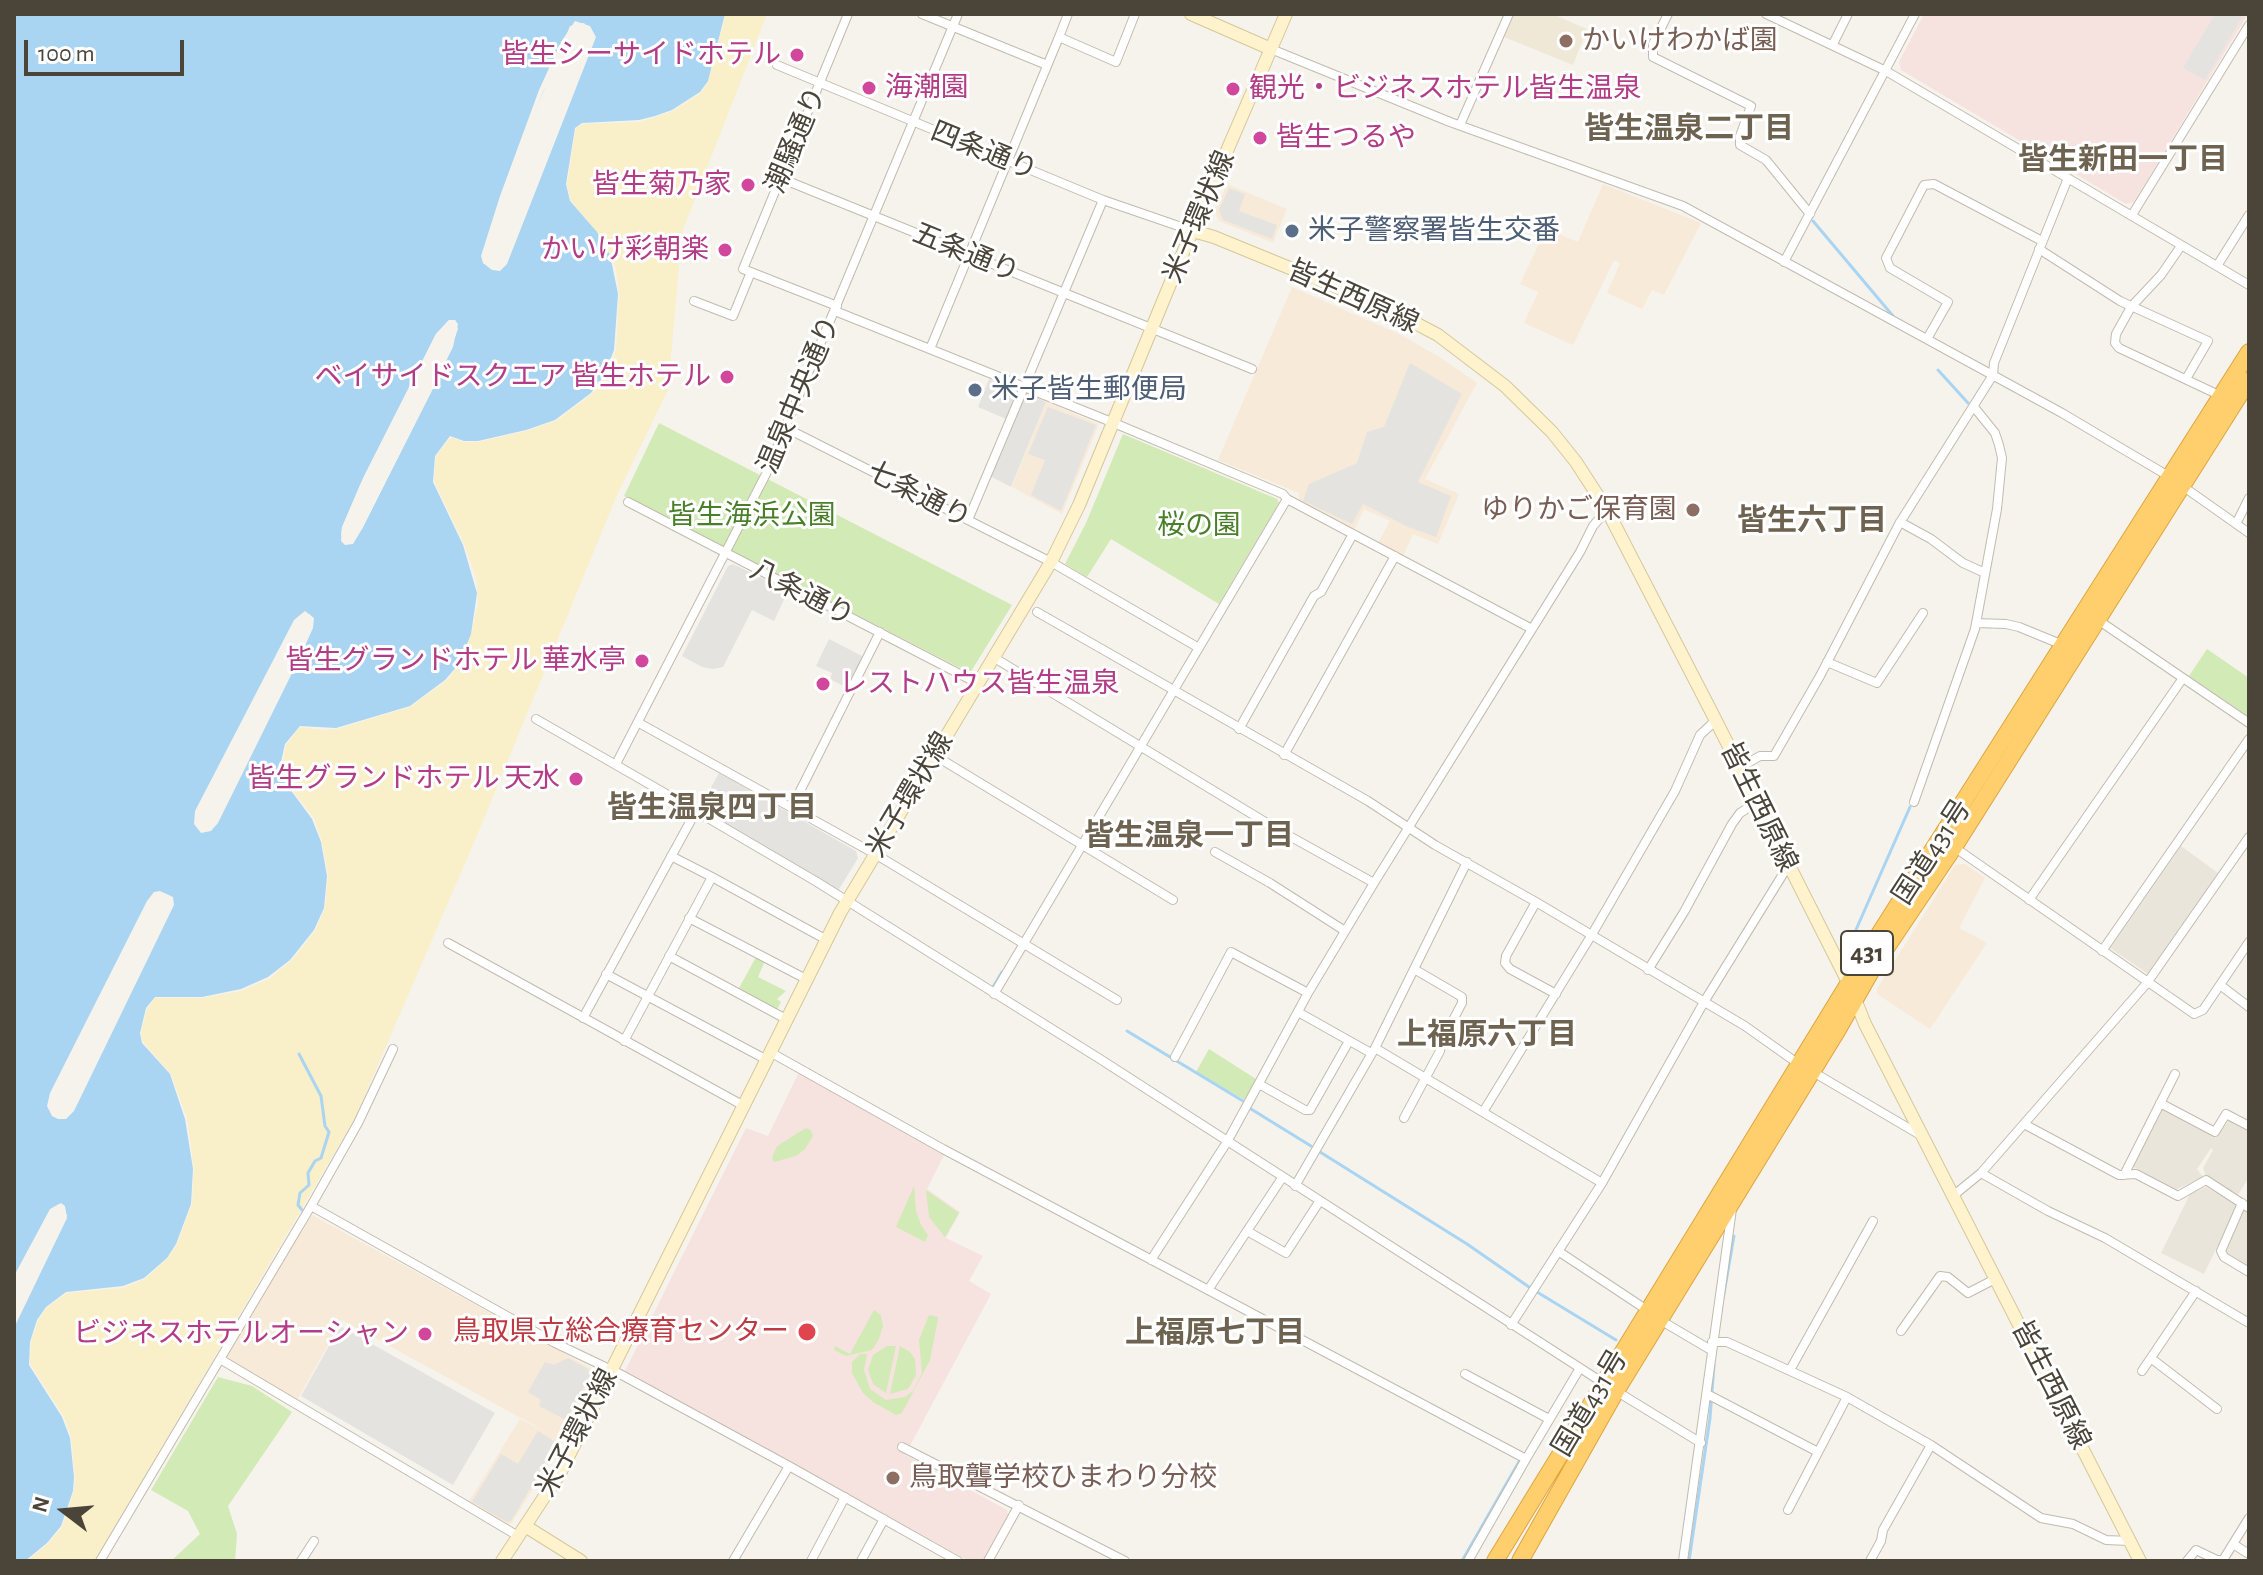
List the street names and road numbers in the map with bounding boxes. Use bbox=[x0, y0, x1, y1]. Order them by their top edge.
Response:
street label: 潮騒通り bbox=[759, 82, 833, 198]
street label: 四条通り bbox=[926, 114, 1042, 188]
street label: 米子環状線 bbox=[1156, 146, 1242, 288]
street label: 五条通り bbox=[908, 216, 1024, 290]
street label: 皆生西原線 bbox=[1282, 253, 1424, 341]
street label: 温泉中央通り bbox=[751, 311, 847, 479]
street label: 七条通り bbox=[861, 455, 977, 535]
street label: 八条通り bbox=[744, 553, 860, 633]
street label: 米子環状線 bbox=[860, 726, 960, 864]
street label: 皆生西原線 bbox=[1713, 737, 1805, 877]
street label: 国道431号 bbox=[1886, 793, 1978, 911]
road number: 431 bbox=[1841, 931, 1893, 975]
street label: 皆生西原線 bbox=[2004, 1315, 2098, 1455]
street label: 国道431号 bbox=[1545, 1344, 1635, 1462]
street label: 米子環状線 bbox=[529, 1363, 625, 1503]

